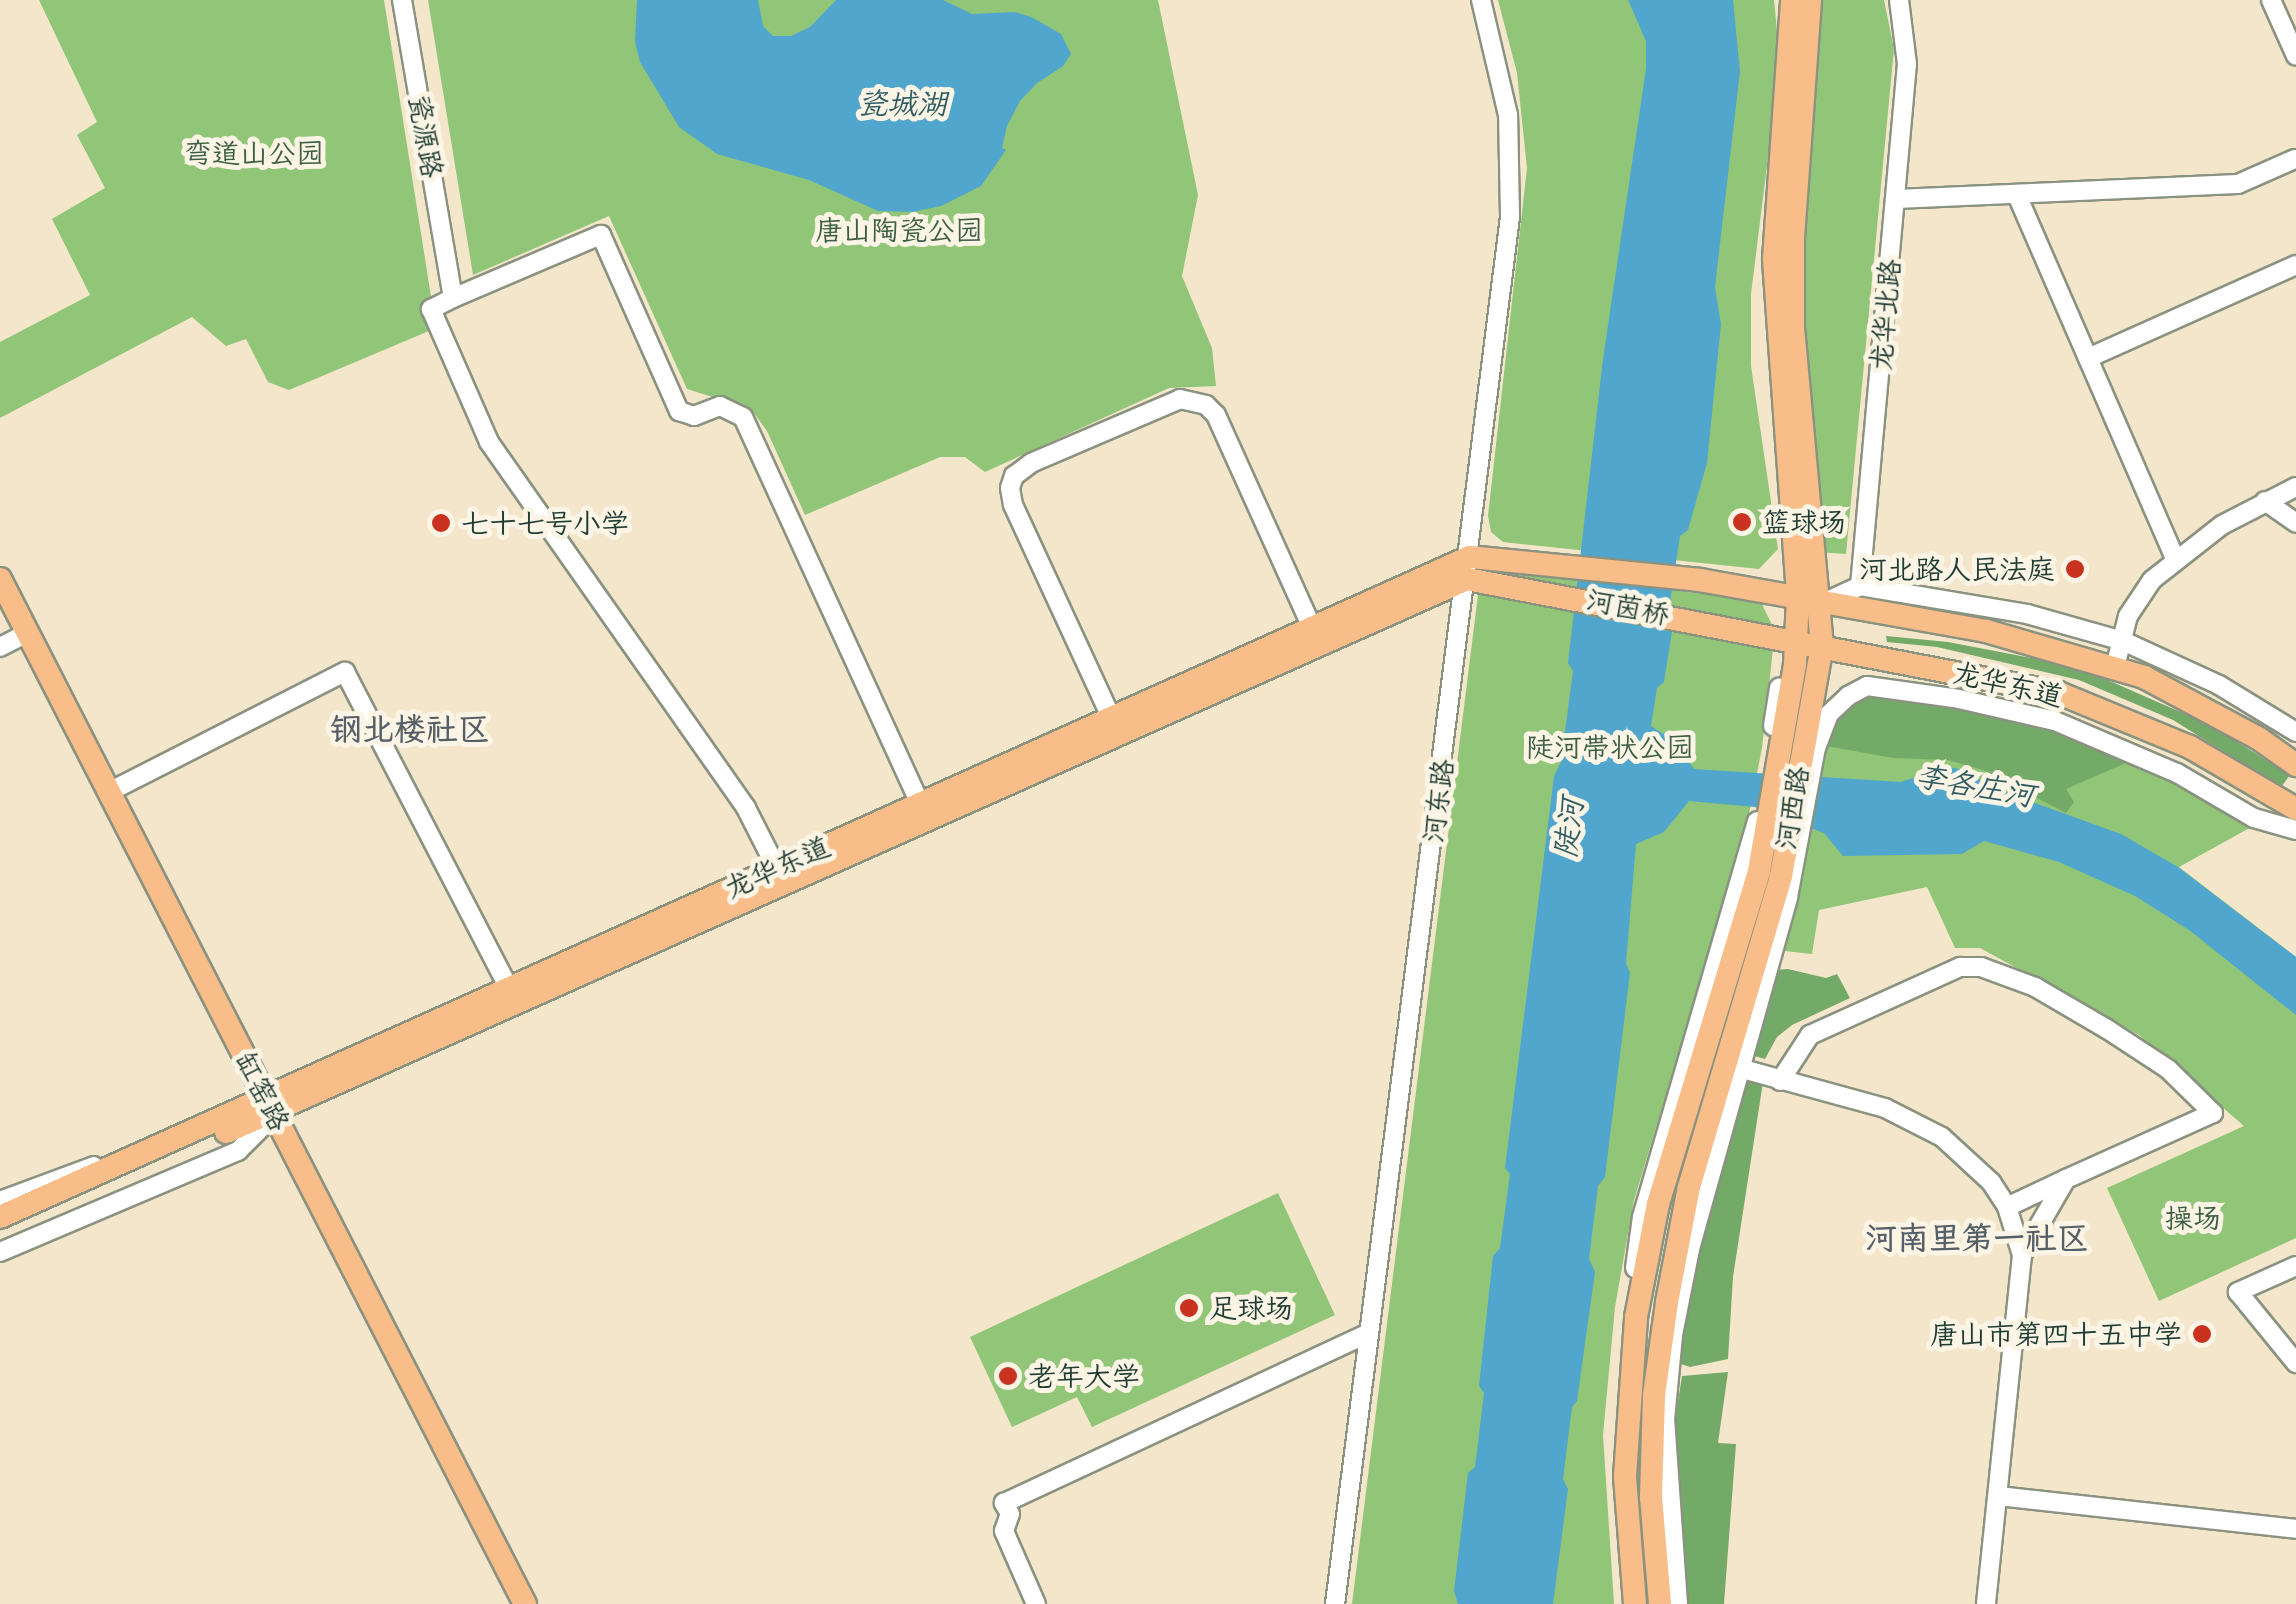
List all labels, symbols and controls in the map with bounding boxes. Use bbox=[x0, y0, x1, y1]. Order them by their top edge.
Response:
water label: 瓷城湖 bbox=[857, 86, 947, 122]
street label: 瓷源路 bbox=[402, 92, 450, 180]
park label: 弯道山公园 bbox=[184, 136, 324, 170]
park label: 唐山陶瓷公园 bbox=[815, 213, 983, 247]
street label: 龙华北路 bbox=[1863, 258, 1907, 372]
place label: 篮球场 bbox=[1762, 505, 1846, 539]
place label: 七十七号小学 bbox=[461, 506, 629, 540]
marker: 篮球场 bbox=[1731, 511, 1753, 533]
marker: 七十七号小学 bbox=[430, 512, 452, 534]
place label: 河北路人民法庭 bbox=[1859, 552, 2055, 586]
marker: 河北路人民法庭 bbox=[2064, 558, 2086, 580]
street label: 河茵桥 bbox=[1584, 582, 1672, 632]
street label: 龙华东道 bbox=[1950, 655, 2066, 713]
district label: 钢北楼社区 bbox=[330, 710, 490, 748]
park label: 陡河带状公园 bbox=[1526, 730, 1694, 764]
street label: 河东路 bbox=[1416, 757, 1460, 845]
water label: 李各庄河 bbox=[1913, 758, 2037, 814]
street label: 河西路 bbox=[1769, 764, 1815, 852]
water label: 陡河 bbox=[1547, 796, 1591, 860]
street label: 龙华东道 bbox=[719, 829, 835, 905]
street label: 缸窑路 bbox=[229, 1046, 297, 1136]
park label: 操场 bbox=[2165, 1201, 2221, 1235]
district label: 河南里第一社区 bbox=[1865, 1219, 2089, 1257]
place label: 足球场 bbox=[1209, 1291, 1293, 1325]
marker: 足球场 bbox=[1178, 1297, 1200, 1319]
place label: 唐山市第四十五中学 bbox=[1930, 1317, 2182, 1351]
marker: 唐山市第四十五中学 bbox=[2191, 1323, 2213, 1345]
place label: 老年大学 bbox=[1028, 1359, 1140, 1393]
marker: 老年大学 bbox=[997, 1365, 1019, 1387]

